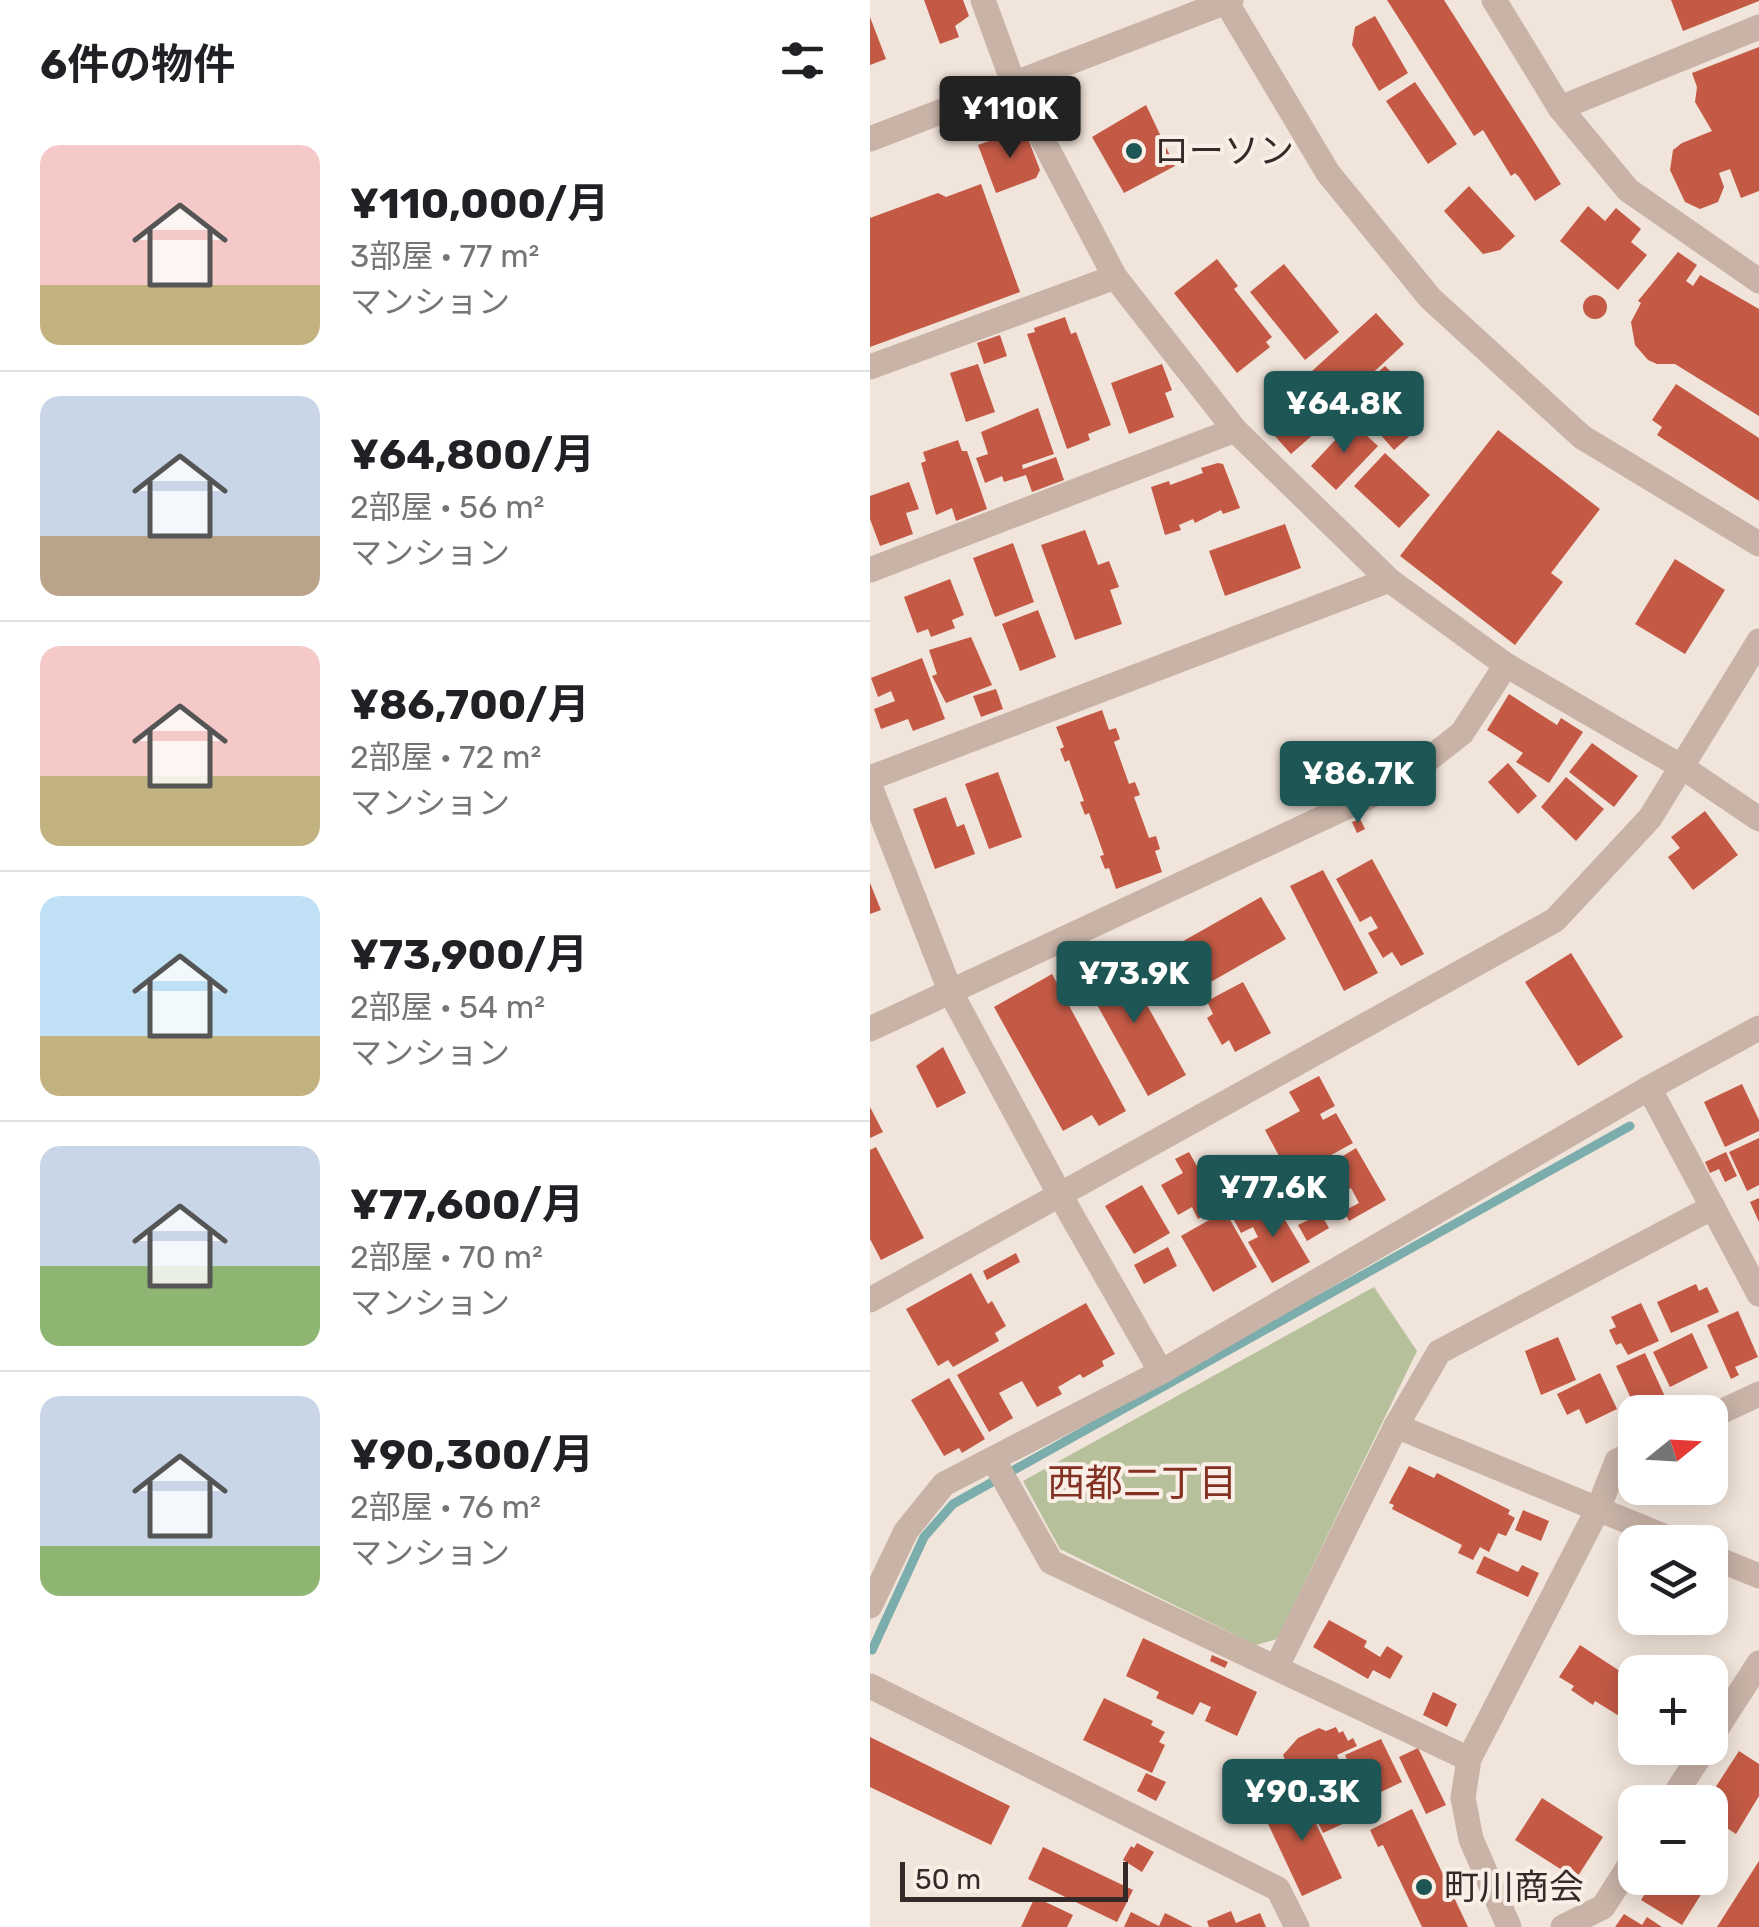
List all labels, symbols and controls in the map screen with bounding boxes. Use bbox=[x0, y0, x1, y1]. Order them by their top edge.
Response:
icon: filters bbox=[775, 33, 830, 88]
text: 6件の物件 bbox=[40, 40, 235, 90]
pin: ¥110K bbox=[940, 76, 1080, 161]
text: ¥110K bbox=[962, 89, 1058, 127]
place label: ローソン bbox=[1154, 130, 1294, 172]
marker: ローソン bbox=[1123, 140, 1145, 162]
text: ¥110,000/月 bbox=[350, 179, 609, 229]
icon: home bbox=[120, 185, 240, 305]
text: 3部屋 · 77 m² bbox=[350, 237, 540, 275]
text: マンション bbox=[350, 283, 510, 321]
pin: ¥64.8K bbox=[1263, 371, 1425, 456]
text: ¥64.8K bbox=[1286, 384, 1402, 422]
text: ¥64,800/月 bbox=[350, 430, 595, 480]
icon: home bbox=[120, 436, 240, 556]
text: 2部屋 · 56 m² bbox=[350, 488, 545, 526]
text: マンション bbox=[350, 534, 510, 572]
text: ¥86,700/月 bbox=[350, 680, 590, 730]
icon: home bbox=[120, 686, 240, 806]
text: 2部屋 · 72 m² bbox=[350, 738, 541, 776]
pin: ¥86.7K bbox=[1277, 741, 1439, 826]
text: ¥86.7K bbox=[1302, 754, 1414, 792]
text: マンション bbox=[350, 784, 510, 822]
text: ¥73,900/月 bbox=[350, 930, 588, 980]
icon: home bbox=[120, 936, 240, 1056]
pin: ¥73.9K bbox=[1053, 941, 1215, 1026]
text: ¥73.9K bbox=[1078, 954, 1190, 992]
text: 2部屋 · 54 m² bbox=[350, 988, 545, 1026]
text: マンション bbox=[350, 1034, 510, 1072]
pin: ¥77.6K bbox=[1192, 1155, 1354, 1240]
text: ¥77.6K bbox=[1219, 1168, 1327, 1206]
text: ¥77,600/月 bbox=[350, 1180, 584, 1230]
icon: home bbox=[120, 1186, 240, 1306]
text: 2部屋 · 70 m² bbox=[350, 1238, 543, 1276]
text: マンション bbox=[350, 1284, 510, 1322]
north arrow bbox=[1618, 1395, 1728, 1505]
map controls bbox=[1618, 1395, 1728, 1895]
text: ¥90,300/月 bbox=[350, 1430, 594, 1480]
icon: home bbox=[120, 1436, 240, 1556]
district label: 西都二丁目 bbox=[1047, 1460, 1237, 1506]
text: 2部屋 · 76 m² bbox=[350, 1488, 541, 1526]
button: layers bbox=[1618, 1525, 1728, 1635]
text: マンション bbox=[350, 1534, 510, 1572]
button: + bbox=[1618, 1655, 1728, 1765]
pin: ¥90.3K bbox=[1221, 1759, 1383, 1844]
text: ¥90.3K bbox=[1244, 1772, 1360, 1810]
button: − bbox=[1618, 1785, 1728, 1895]
scale bar bbox=[900, 1857, 1128, 1902]
text: 50 m bbox=[915, 1863, 981, 1896]
place label: 町川商会 bbox=[1444, 1866, 1584, 1908]
marker: 町川商会 bbox=[1413, 1876, 1435, 1898]

